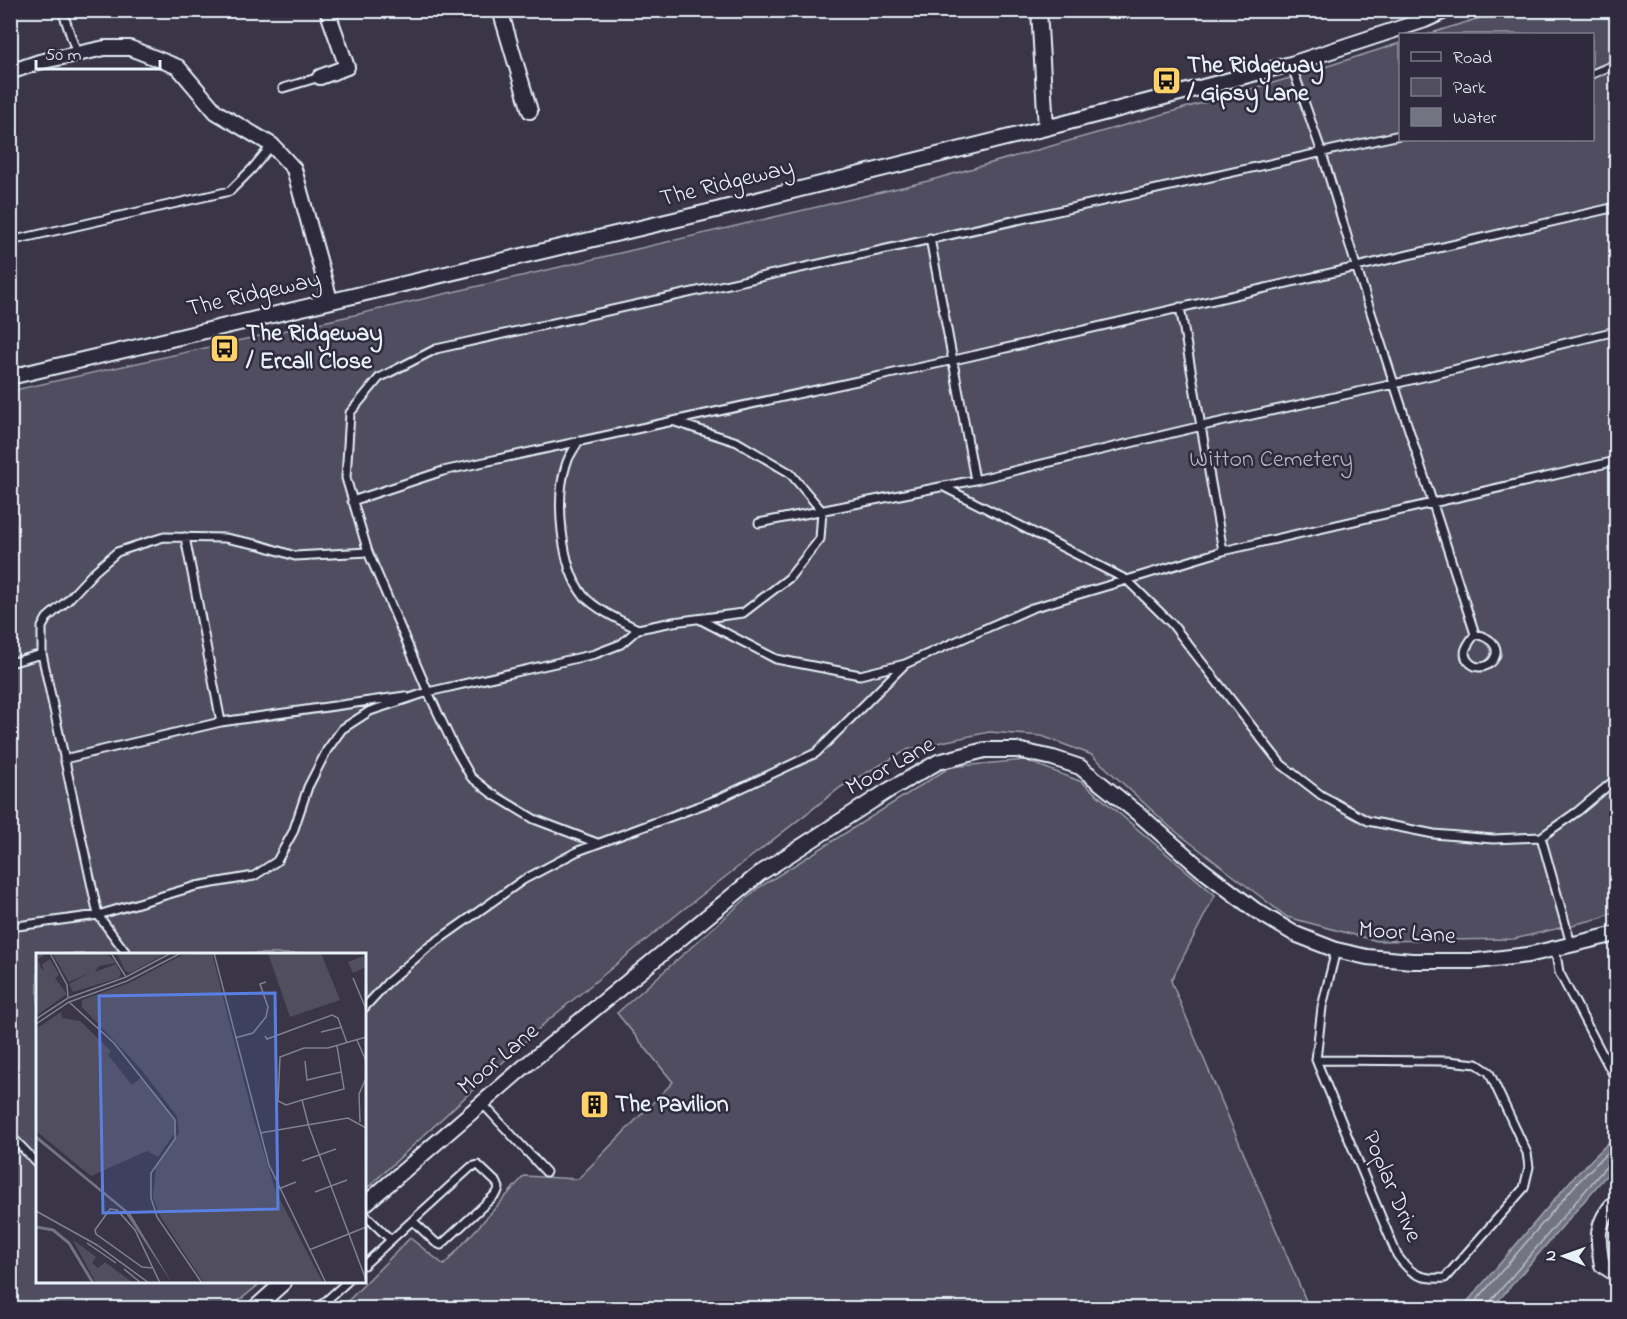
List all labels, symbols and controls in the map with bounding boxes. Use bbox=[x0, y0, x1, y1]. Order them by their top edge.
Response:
scale bar bbox=[36, 33, 160, 71]
legend bbox=[1399, 33, 1594, 141]
text: 50 m bbox=[45, 43, 82, 69]
text: Road bbox=[1453, 46, 1492, 72]
place label: The Ridgeway / Gipsy Lane bbox=[1186, 49, 1324, 113]
bus stop icon: The Ridgeway / Gipsy Lane bbox=[1150, 64, 1182, 96]
text: Park bbox=[1453, 76, 1486, 102]
text: Water bbox=[1453, 106, 1497, 132]
street label: The Ridgeway bbox=[656, 150, 798, 218]
street label: The Ridgeway bbox=[184, 263, 325, 328]
place label: The Ridgeway / Ercall Close bbox=[245, 317, 383, 380]
bus stop icon: The Ridgeway / Ercall Close bbox=[209, 332, 241, 364]
park label: Witton Cemetery bbox=[1189, 443, 1353, 479]
street label: Moor Lane bbox=[840, 728, 942, 806]
street label: Moor Lane bbox=[1357, 913, 1457, 955]
inset map bbox=[36, 953, 366, 1283]
street label: Moor Lane bbox=[450, 1015, 548, 1105]
place label: The Pavilion bbox=[615, 1088, 729, 1123]
building icon: The Pavilion bbox=[578, 1089, 610, 1121]
street label: Poplar Drive bbox=[1352, 1126, 1430, 1248]
north arrow bbox=[1534, 1226, 1594, 1286]
text: N bbox=[1539, 1250, 1563, 1261]

